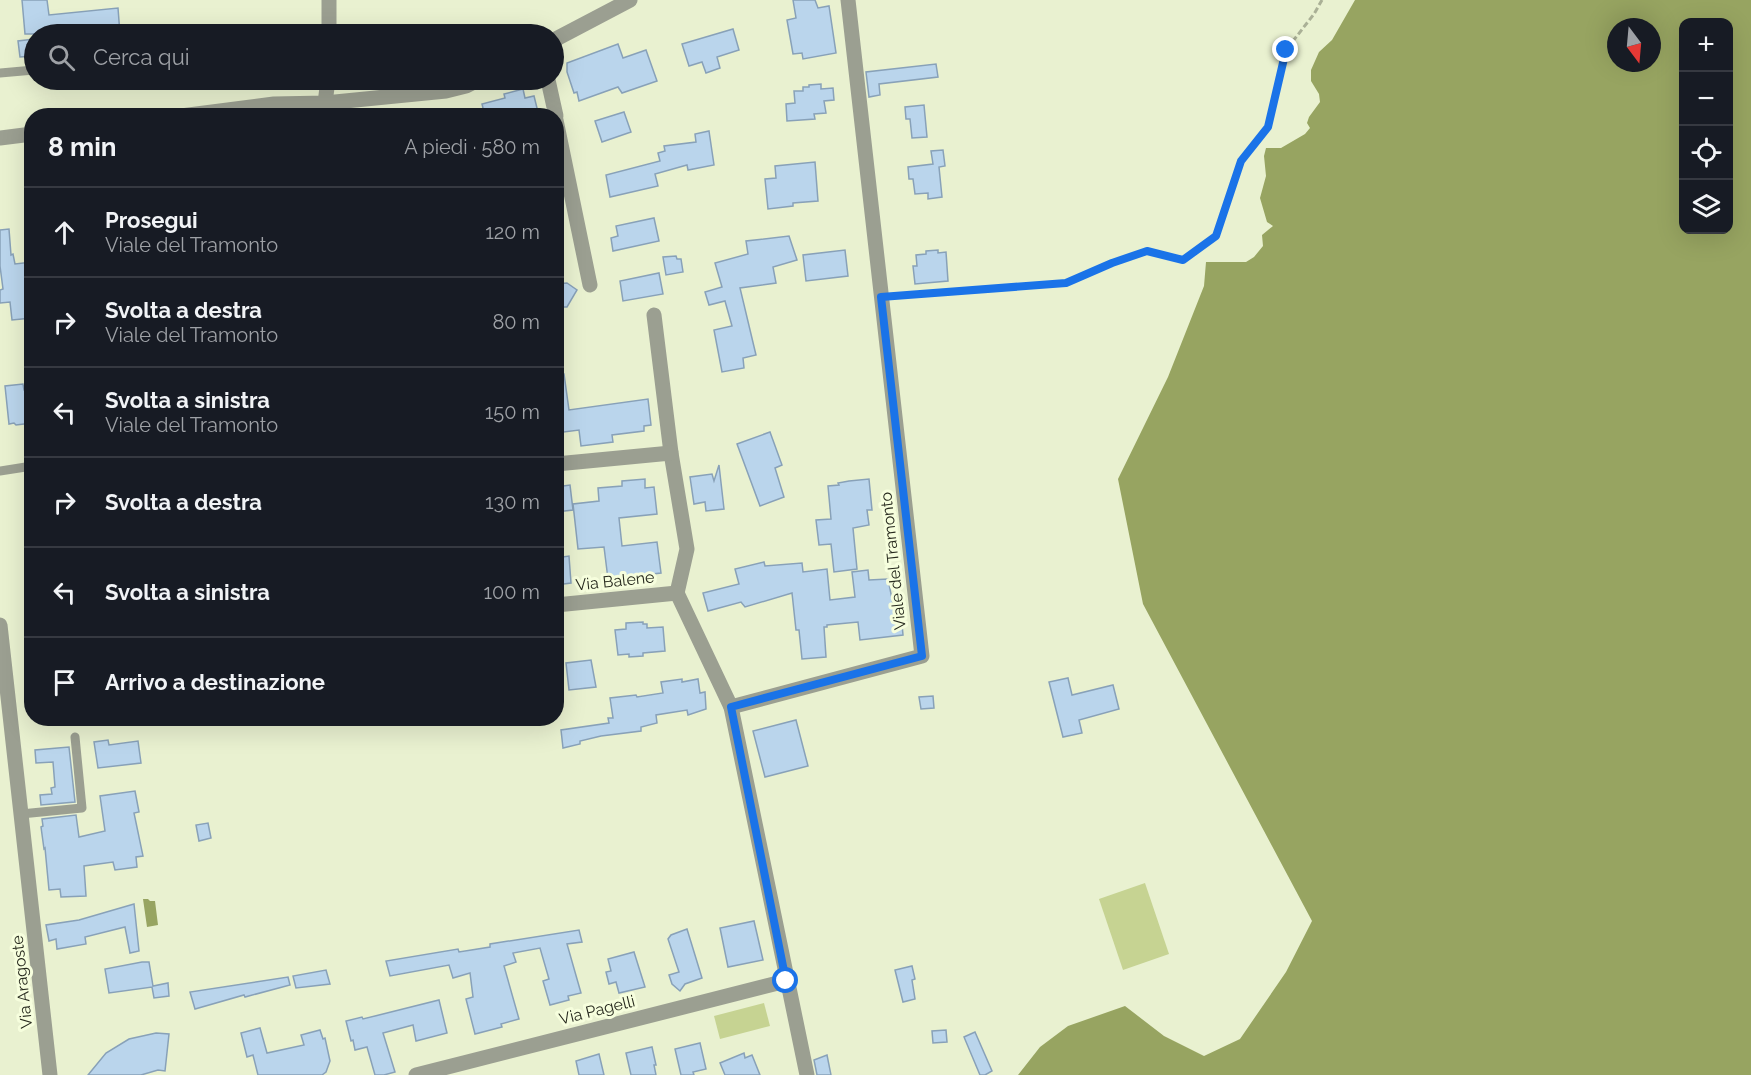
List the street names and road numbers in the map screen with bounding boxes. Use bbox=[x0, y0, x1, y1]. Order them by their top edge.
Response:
street label: Viale del Tramonto bbox=[876, 491, 910, 631]
street label: Via Balene bbox=[575, 567, 655, 595]
street label: Via Aragoste bbox=[8, 934, 36, 1030]
street label: Via Pagelli bbox=[557, 991, 637, 1029]

